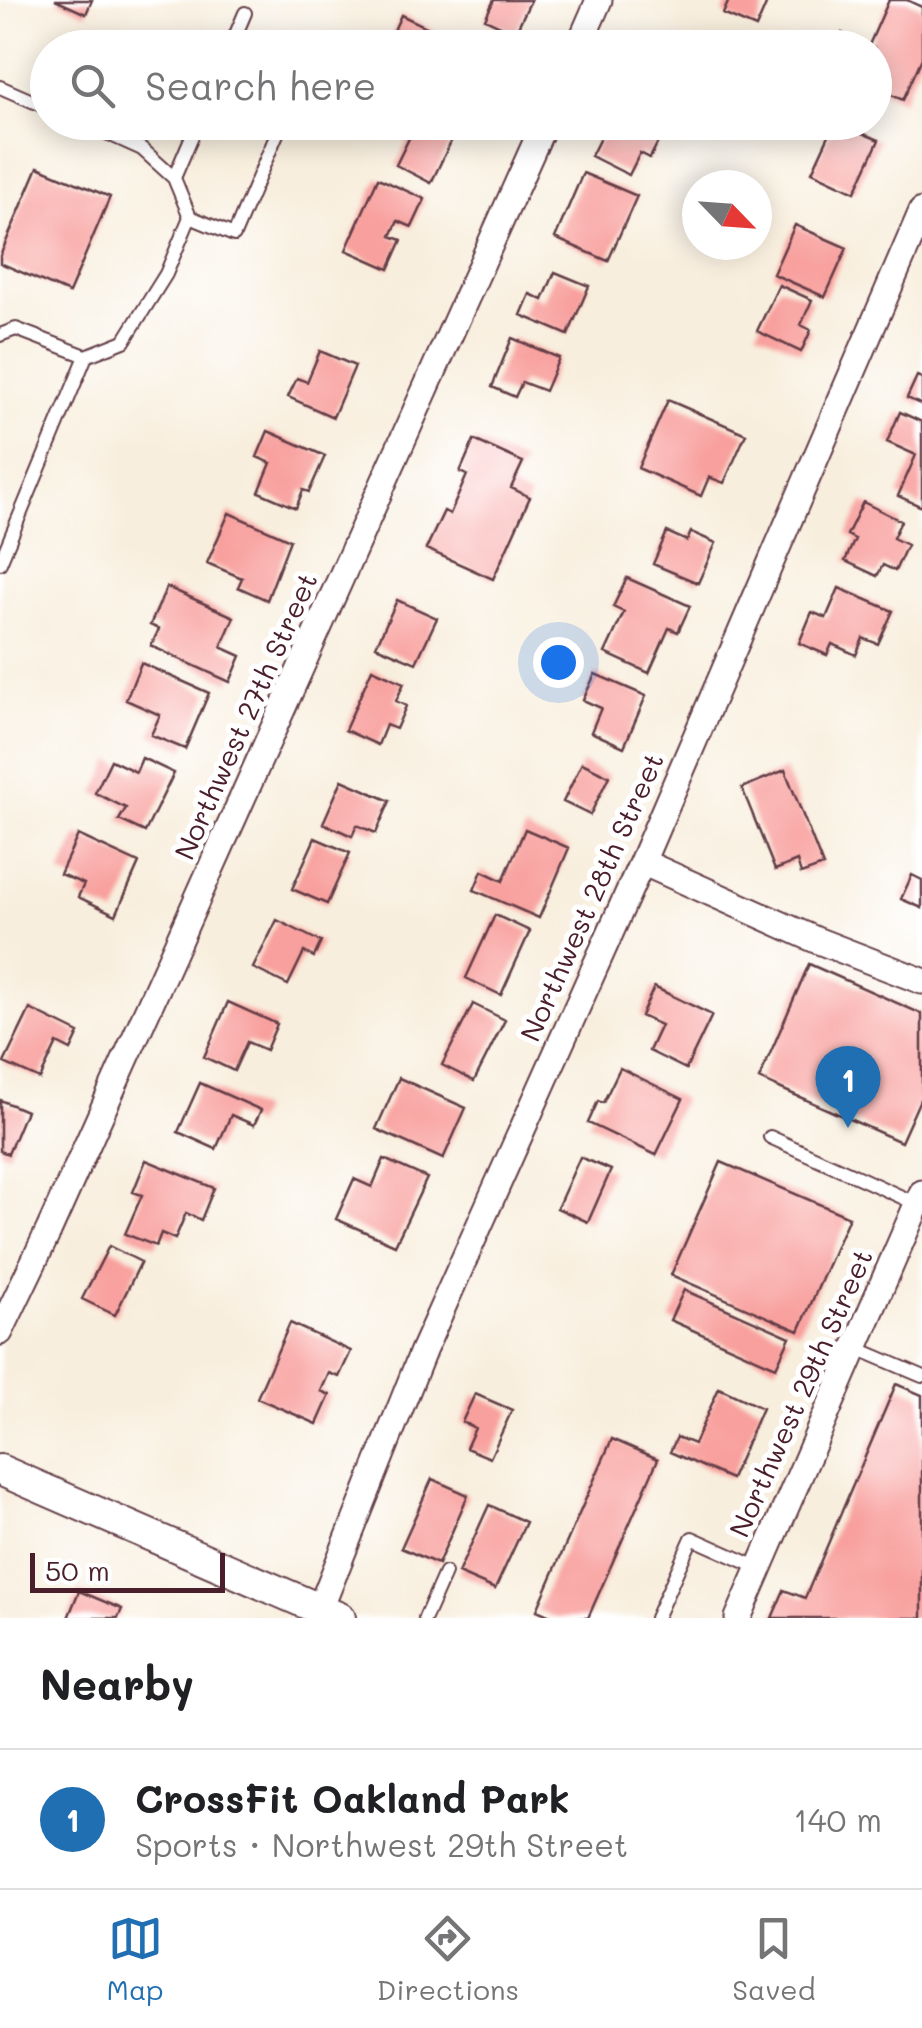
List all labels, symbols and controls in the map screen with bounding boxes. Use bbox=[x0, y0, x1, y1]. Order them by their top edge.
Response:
search box bbox=[30, 30, 892, 140]
icon: search bbox=[65, 58, 120, 113]
text: Search here bbox=[145, 60, 376, 110]
north arrow bbox=[682, 170, 772, 260]
street label: Northwest 27th Street bbox=[165, 566, 325, 865]
your location bbox=[533, 637, 584, 688]
street label: Northwest 28th Street bbox=[511, 747, 671, 1046]
pin: 1 bbox=[816, 1046, 880, 1128]
street label: Northwest 29th Street bbox=[720, 1243, 880, 1542]
scale bar bbox=[30, 1548, 225, 1592]
text: 50 m bbox=[45, 1552, 110, 1588]
text: Nearby bbox=[40, 1656, 194, 1711]
text: CrossFit Oakland Park bbox=[135, 1773, 570, 1823]
text: 1 bbox=[65, 1798, 80, 1840]
text: 140 m bbox=[793, 1798, 882, 1840]
text: Sports · Northwest 29th Street bbox=[135, 1823, 628, 1865]
tab: Map bbox=[107, 1911, 164, 2007]
tab: Directions bbox=[377, 1911, 519, 2007]
tab: Saved bbox=[732, 1911, 815, 2007]

